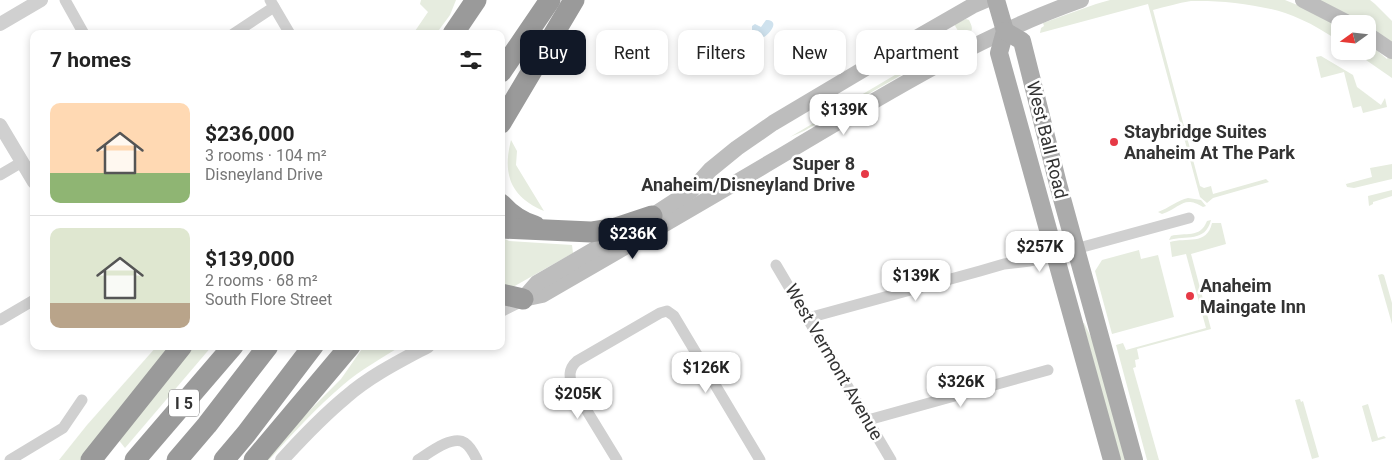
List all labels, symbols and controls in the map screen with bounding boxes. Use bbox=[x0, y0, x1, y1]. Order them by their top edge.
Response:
north arrow bbox=[1331, 15, 1376, 60]
map controls bbox=[1331, 15, 1376, 60]
chip: Buy bbox=[520, 30, 586, 75]
chip: Rent bbox=[596, 30, 668, 75]
chip: Filters bbox=[678, 30, 764, 75]
chip: New bbox=[774, 30, 846, 75]
chip: Apartment bbox=[856, 30, 977, 75]
icon: filters bbox=[457, 46, 485, 74]
text: 7 homes bbox=[50, 48, 131, 72]
street label: West Ball Road bbox=[1023, 79, 1072, 201]
pin: $139K bbox=[809, 94, 879, 136]
text: $139K bbox=[821, 100, 867, 119]
place label: Staybridge Suites Anaheim At The Park bbox=[1124, 121, 1295, 163]
text: $236,000 bbox=[205, 122, 295, 146]
icon: home bbox=[90, 123, 150, 183]
marker: Staybridge Suites Anaheim At The Park bbox=[1108, 136, 1120, 148]
text: 3 rooms · 104 m² bbox=[205, 146, 327, 165]
place label: Super 8 Anaheim/Disneyland Drive bbox=[641, 153, 855, 195]
text: Disneyland Drive bbox=[205, 165, 323, 184]
marker: Super 8 Anaheim/Disneyland Drive bbox=[859, 168, 871, 180]
pin: $236K bbox=[598, 218, 668, 260]
text: $236K bbox=[610, 224, 656, 243]
pin: $257K bbox=[1005, 230, 1075, 273]
text: $257K bbox=[1017, 237, 1063, 256]
text: $139,000 bbox=[205, 247, 295, 271]
icon: home bbox=[90, 248, 150, 308]
pin: $139K bbox=[881, 260, 951, 302]
text: $139K bbox=[893, 266, 939, 285]
text: 2 rooms · 68 m² bbox=[205, 271, 318, 290]
place label: Anaheim Maingate Inn bbox=[1200, 275, 1306, 317]
street label: West Vermont Avenue bbox=[781, 280, 888, 444]
text: South Flore Street bbox=[205, 290, 332, 309]
marker: Anaheim Maingate Inn bbox=[1184, 290, 1196, 302]
pin: $126K bbox=[671, 352, 741, 394]
text: $126K bbox=[683, 358, 729, 377]
pin: $326K bbox=[926, 366, 996, 408]
text: $326K bbox=[938, 372, 984, 391]
pin: $205K bbox=[543, 378, 613, 420]
text: $205K bbox=[555, 384, 601, 403]
road number: I 5 bbox=[169, 389, 199, 416]

